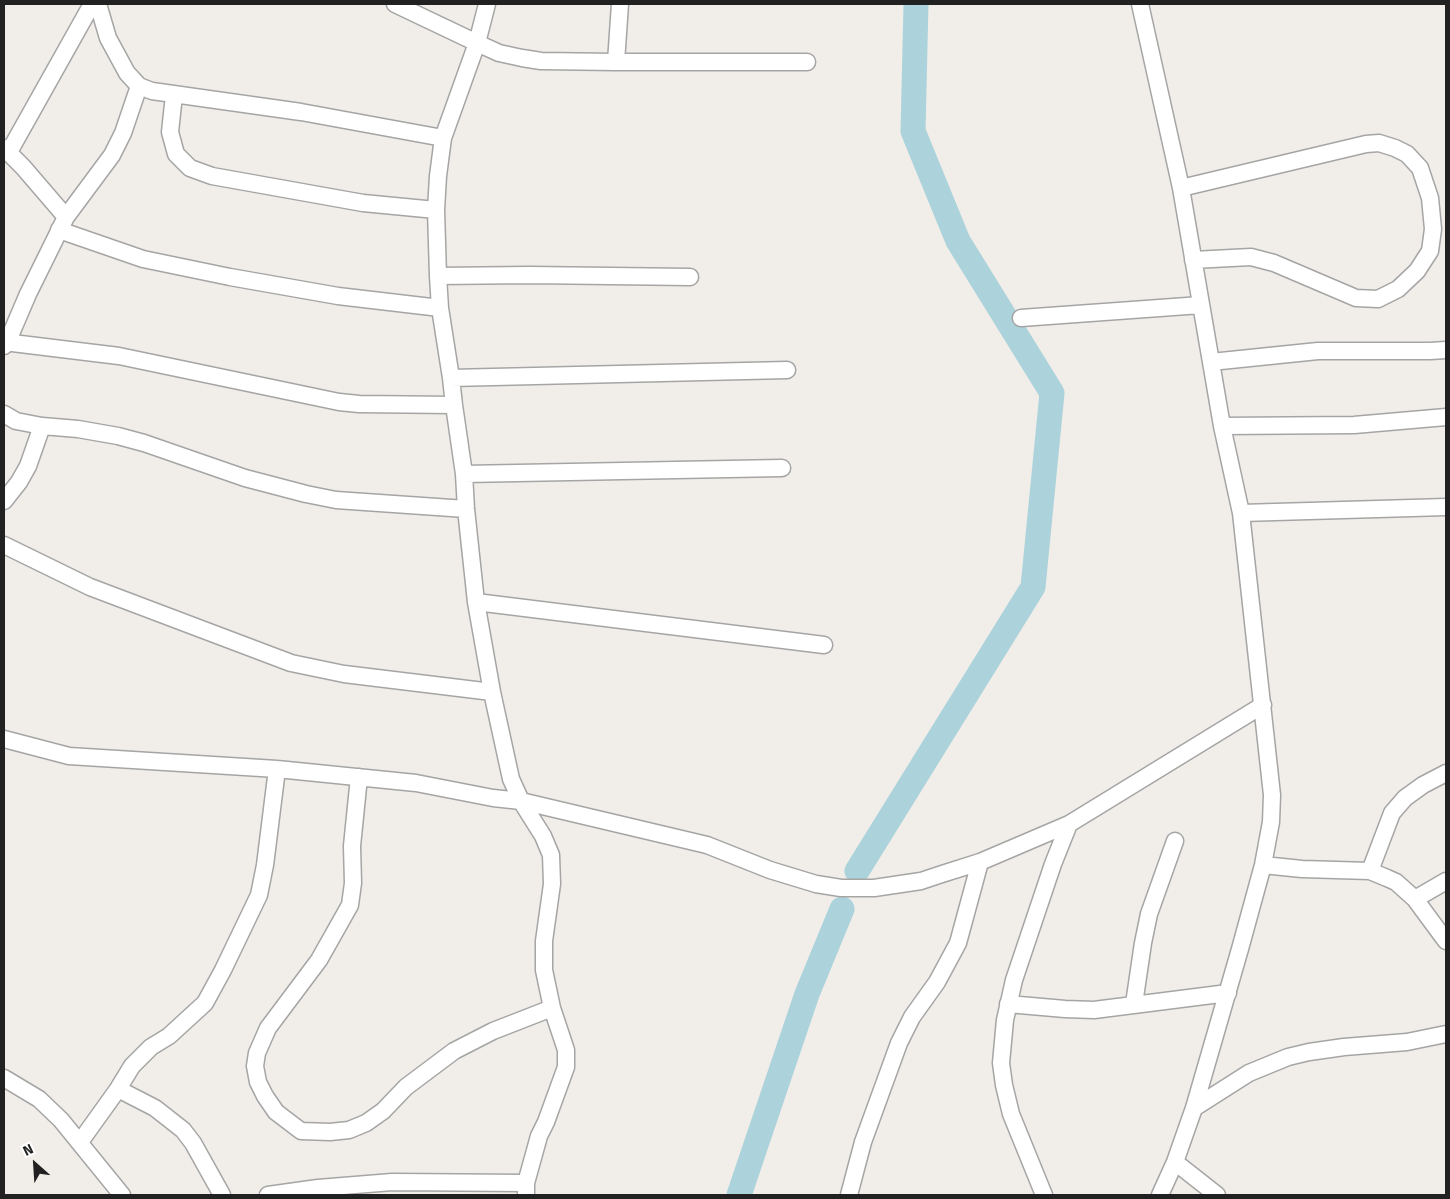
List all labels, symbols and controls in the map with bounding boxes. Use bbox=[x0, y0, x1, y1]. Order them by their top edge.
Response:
north arrow bbox=[10, 1139, 60, 1189]
text: N bbox=[20, 1140, 36, 1160]

